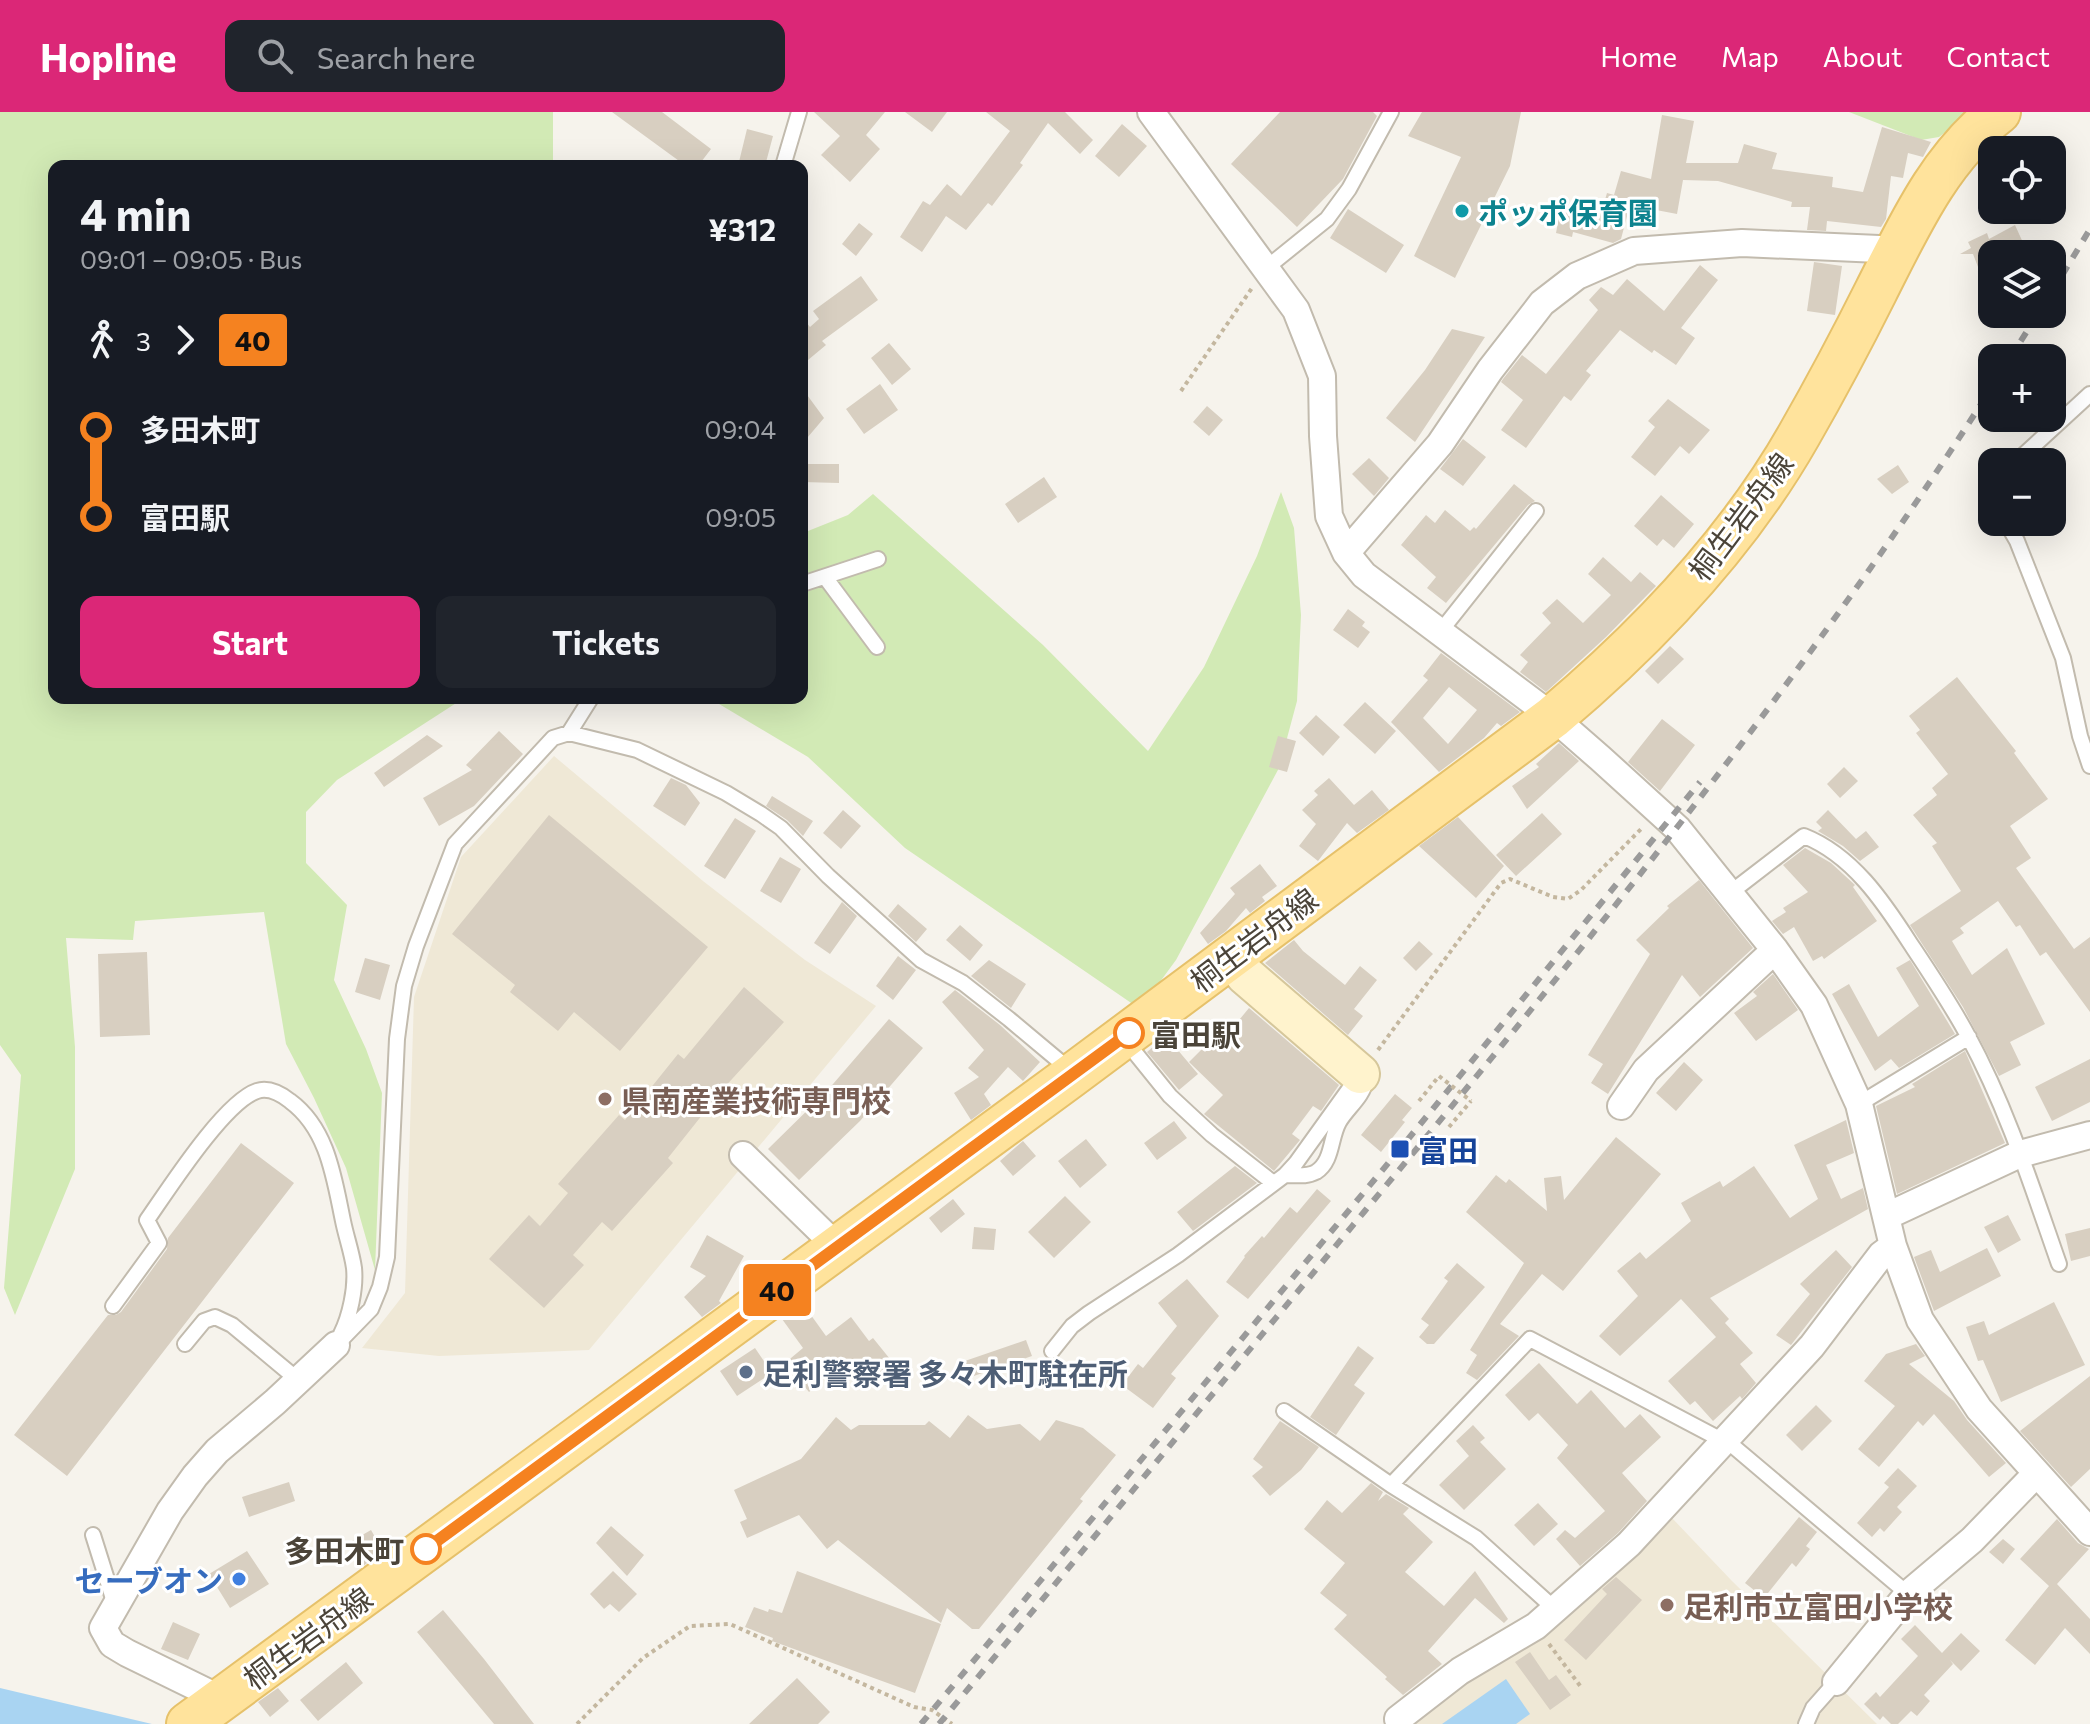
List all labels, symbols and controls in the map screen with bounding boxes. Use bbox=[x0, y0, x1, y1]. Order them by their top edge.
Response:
search box bbox=[225, 20, 785, 92]
text: Hopline bbox=[40, 33, 177, 80]
icon: search bbox=[253, 34, 297, 78]
text: Search here bbox=[317, 38, 475, 75]
text: Home bbox=[1600, 39, 1677, 73]
text: Map bbox=[1721, 39, 1779, 73]
text: About bbox=[1823, 39, 1903, 73]
text: Contact bbox=[1947, 39, 2050, 73]
map controls bbox=[1978, 136, 2066, 536]
button: locate bbox=[1978, 136, 2066, 224]
text: 4 min bbox=[80, 186, 192, 240]
place label: ポッポ保育園 bbox=[1478, 193, 1658, 230]
marker: ポッポ保育園 bbox=[1453, 202, 1471, 220]
text: ¥312 bbox=[709, 210, 776, 247]
button: layers bbox=[1978, 240, 2066, 328]
text: 09:01 – 09:05 · Bus bbox=[80, 243, 302, 274]
icon: walk bbox=[80, 318, 124, 362]
icon: forward bbox=[163, 318, 207, 362]
text: 40 bbox=[235, 323, 271, 357]
text: 3 bbox=[136, 325, 151, 356]
button: + bbox=[1978, 344, 2066, 432]
text: 多田木町 bbox=[140, 410, 260, 447]
text: 09:04 bbox=[705, 413, 776, 444]
street label: 桐生岩舟線 bbox=[1680, 445, 1800, 587]
button: − bbox=[1978, 448, 2066, 536]
text: 富田駅 bbox=[140, 498, 230, 535]
text: 09:05 bbox=[705, 501, 776, 532]
button: Start bbox=[80, 596, 420, 688]
button: Tickets bbox=[436, 596, 776, 688]
street label: 桐生岩舟線 bbox=[1182, 879, 1324, 999]
place label: 富田駅 bbox=[1151, 1015, 1241, 1052]
marker: 富田駅 bbox=[1114, 1018, 1144, 1048]
place label: 県南産業技術専門校 bbox=[621, 1081, 891, 1118]
marker: 県南産業技術専門校 bbox=[596, 1090, 614, 1108]
place label: 富田 bbox=[1418, 1131, 1478, 1168]
marker: 富田 bbox=[1389, 1138, 1411, 1160]
line badge: 40 bbox=[741, 1264, 813, 1316]
text: 40 bbox=[759, 1273, 795, 1307]
place label: 足利警察署 多々木町駐在所 bbox=[762, 1354, 1128, 1391]
marker: 足利警察署 多々木町駐在所 bbox=[737, 1363, 755, 1381]
place label: 多田木町 bbox=[284, 1531, 404, 1568]
marker: 多田木町 bbox=[411, 1534, 441, 1564]
place label: セーブオン bbox=[75, 1561, 223, 1598]
marker: セーブオン bbox=[230, 1570, 248, 1588]
street label: 桐生岩舟線 bbox=[235, 1578, 379, 1696]
place label: 足利市立富田小学校 bbox=[1683, 1587, 1953, 1624]
marker: 足利市立富田小学校 bbox=[1658, 1596, 1676, 1614]

